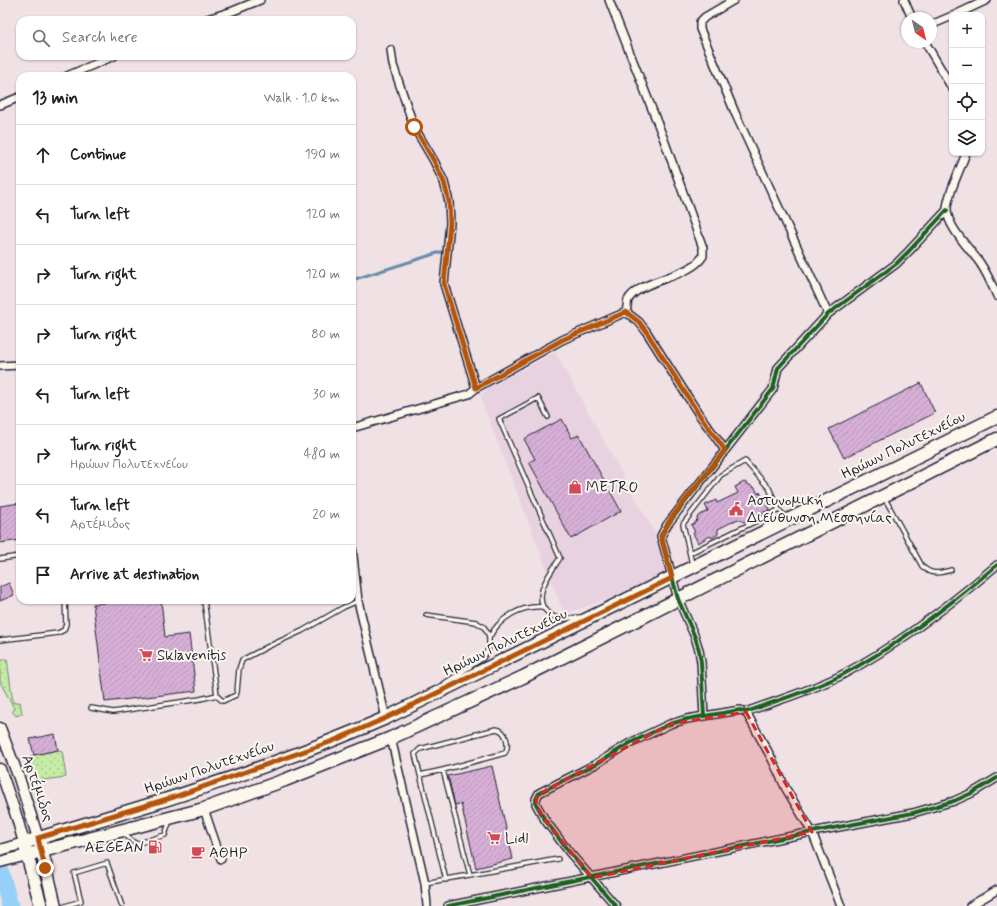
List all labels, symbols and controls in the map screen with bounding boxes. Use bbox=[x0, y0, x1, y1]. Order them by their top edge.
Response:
north arrow bbox=[901, 12, 937, 48]
map controls bbox=[949, 12, 985, 156]
button: + bbox=[949, 12, 985, 48]
search box bbox=[16, 16, 356, 60]
icon: search bbox=[30, 27, 52, 49]
text: Search here bbox=[62, 28, 138, 48]
button: − bbox=[949, 48, 985, 84]
button: locate bbox=[949, 84, 985, 120]
text: 13 min bbox=[32, 87, 78, 109]
text: Walk · 1.0 km bbox=[264, 90, 340, 107]
route start bbox=[405, 118, 423, 136]
button: layers bbox=[949, 120, 985, 156]
icon: ahead bbox=[32, 144, 54, 166]
text: Continue bbox=[70, 145, 126, 165]
text: 190 m bbox=[305, 146, 340, 163]
icon: left bbox=[32, 204, 54, 226]
text: Turn left bbox=[70, 205, 130, 225]
text: 120 m bbox=[306, 206, 340, 223]
icon: right bbox=[32, 264, 54, 286]
text: Turn right bbox=[70, 265, 137, 285]
text: 120 m bbox=[306, 266, 340, 283]
icon: right bbox=[32, 324, 54, 346]
text: Turn right bbox=[70, 325, 137, 345]
text: 80 m bbox=[311, 326, 340, 343]
icon: left bbox=[32, 384, 54, 406]
text: Turn left bbox=[70, 385, 130, 405]
text: 30 m bbox=[313, 386, 340, 403]
street label: Ηρώων Πολυτεχνείου bbox=[838, 407, 969, 485]
text: Turn right bbox=[70, 436, 137, 456]
icon: right bbox=[32, 444, 54, 466]
text: 480 m bbox=[304, 446, 340, 463]
text: Ηρώων Πολυτεχνείου bbox=[70, 456, 188, 473]
place label: METRO bbox=[586, 478, 638, 498]
shop icon: METRO bbox=[567, 479, 583, 495]
place label: Αστυνομική Διεύθυνση Μεσσηνίας bbox=[747, 491, 892, 528]
text: Turn left bbox=[70, 496, 130, 516]
public building icon: Αστυνομική Διεύθυνση Μεσσηνίας bbox=[728, 501, 744, 517]
icon: left bbox=[32, 504, 54, 526]
text: 20 m bbox=[312, 506, 340, 523]
text: Αρτέμιδος bbox=[70, 516, 130, 533]
icon: arrive bbox=[32, 564, 54, 586]
text: Arrive at destination bbox=[70, 565, 199, 585]
street label: Ηρώων Πολυτεχνείου bbox=[440, 604, 571, 682]
place label: Sklavenitis bbox=[157, 646, 227, 666]
supermarket icon: Sklavenitis bbox=[138, 647, 154, 663]
street label: Ηρώων Πολυτεχνείου bbox=[142, 736, 277, 800]
street label: Αρτέμιδος bbox=[16, 752, 58, 825]
place label: Lidl bbox=[505, 829, 528, 849]
supermarket icon: Lidl bbox=[486, 830, 502, 846]
place label: AEGEAN bbox=[85, 838, 144, 858]
fuel station icon: AEGEAN bbox=[147, 839, 163, 855]
place label: ΑΘΗΡ bbox=[209, 843, 248, 863]
cafe icon: ΑΘΗΡ bbox=[190, 844, 206, 860]
route end bbox=[36, 859, 54, 877]

